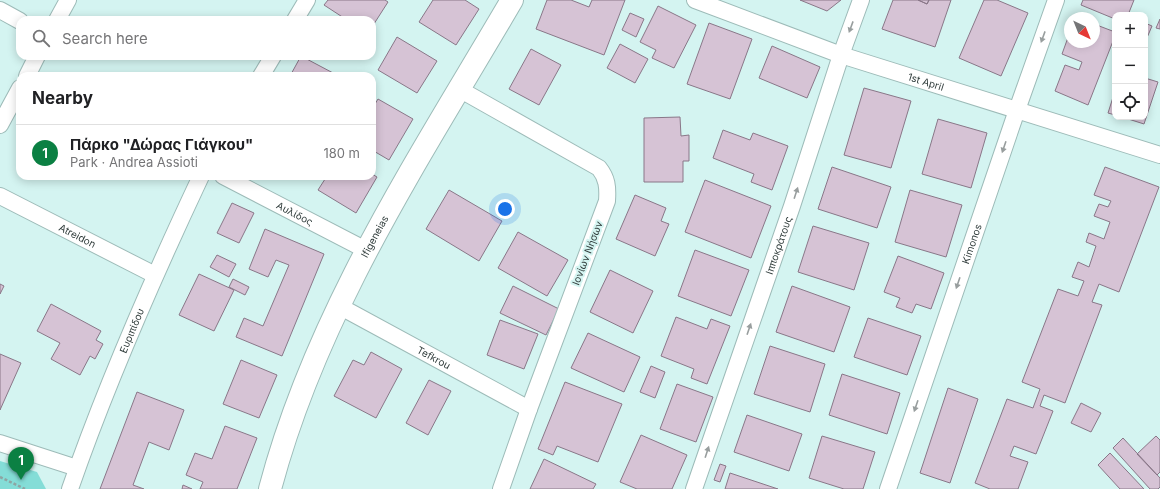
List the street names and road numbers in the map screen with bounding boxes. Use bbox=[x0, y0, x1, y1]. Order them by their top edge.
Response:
street label: 1st April bbox=[906, 70, 945, 93]
street label: Αυλίδος bbox=[275, 199, 315, 228]
street label: Ifigeneias bbox=[358, 213, 391, 259]
street label: Ιπποκράτους bbox=[763, 214, 794, 276]
street label: Ιονίων Νήσων bbox=[569, 219, 606, 287]
street label: Atreidon bbox=[57, 221, 98, 250]
street label: Kimonos bbox=[959, 222, 984, 265]
street label: Ευριπίδου bbox=[117, 306, 146, 355]
street label: Tefkrou bbox=[415, 344, 453, 371]

